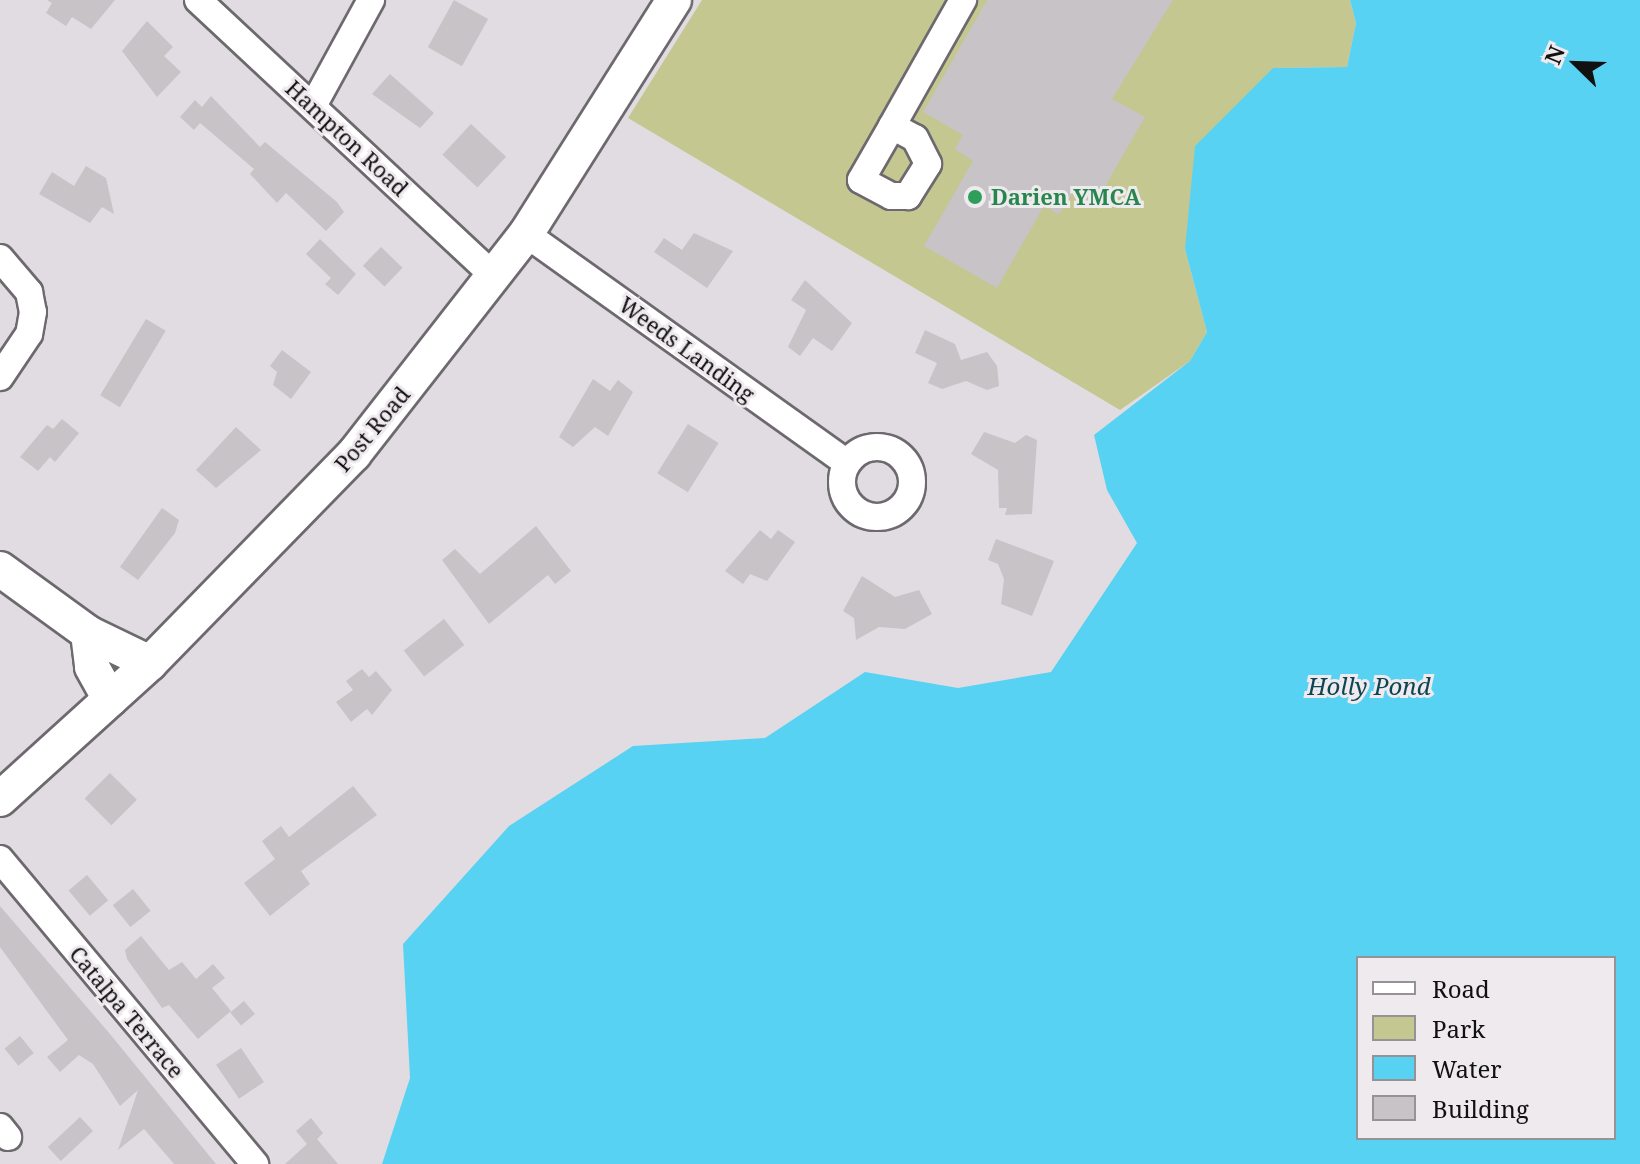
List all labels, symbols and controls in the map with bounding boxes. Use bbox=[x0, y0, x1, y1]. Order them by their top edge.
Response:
north arrow bbox=[1536, 24, 1616, 104]
text: N bbox=[1537, 41, 1571, 68]
street label: Hampton Road bbox=[280, 75, 414, 201]
place label: Darien YMCA bbox=[991, 184, 1141, 210]
marker: Darien YMCA bbox=[966, 188, 984, 206]
street label: Weeds Landing bbox=[614, 291, 760, 407]
street label: Post Road bbox=[329, 381, 415, 477]
water label: Holly Pond bbox=[1307, 672, 1431, 700]
street label: Catalpa Terrace bbox=[64, 941, 190, 1083]
legend bbox=[1356, 956, 1616, 1140]
text: Road bbox=[1432, 972, 1490, 1005]
text: Park bbox=[1432, 1012, 1485, 1045]
text: Water bbox=[1432, 1052, 1502, 1085]
text: Building bbox=[1432, 1092, 1529, 1125]

